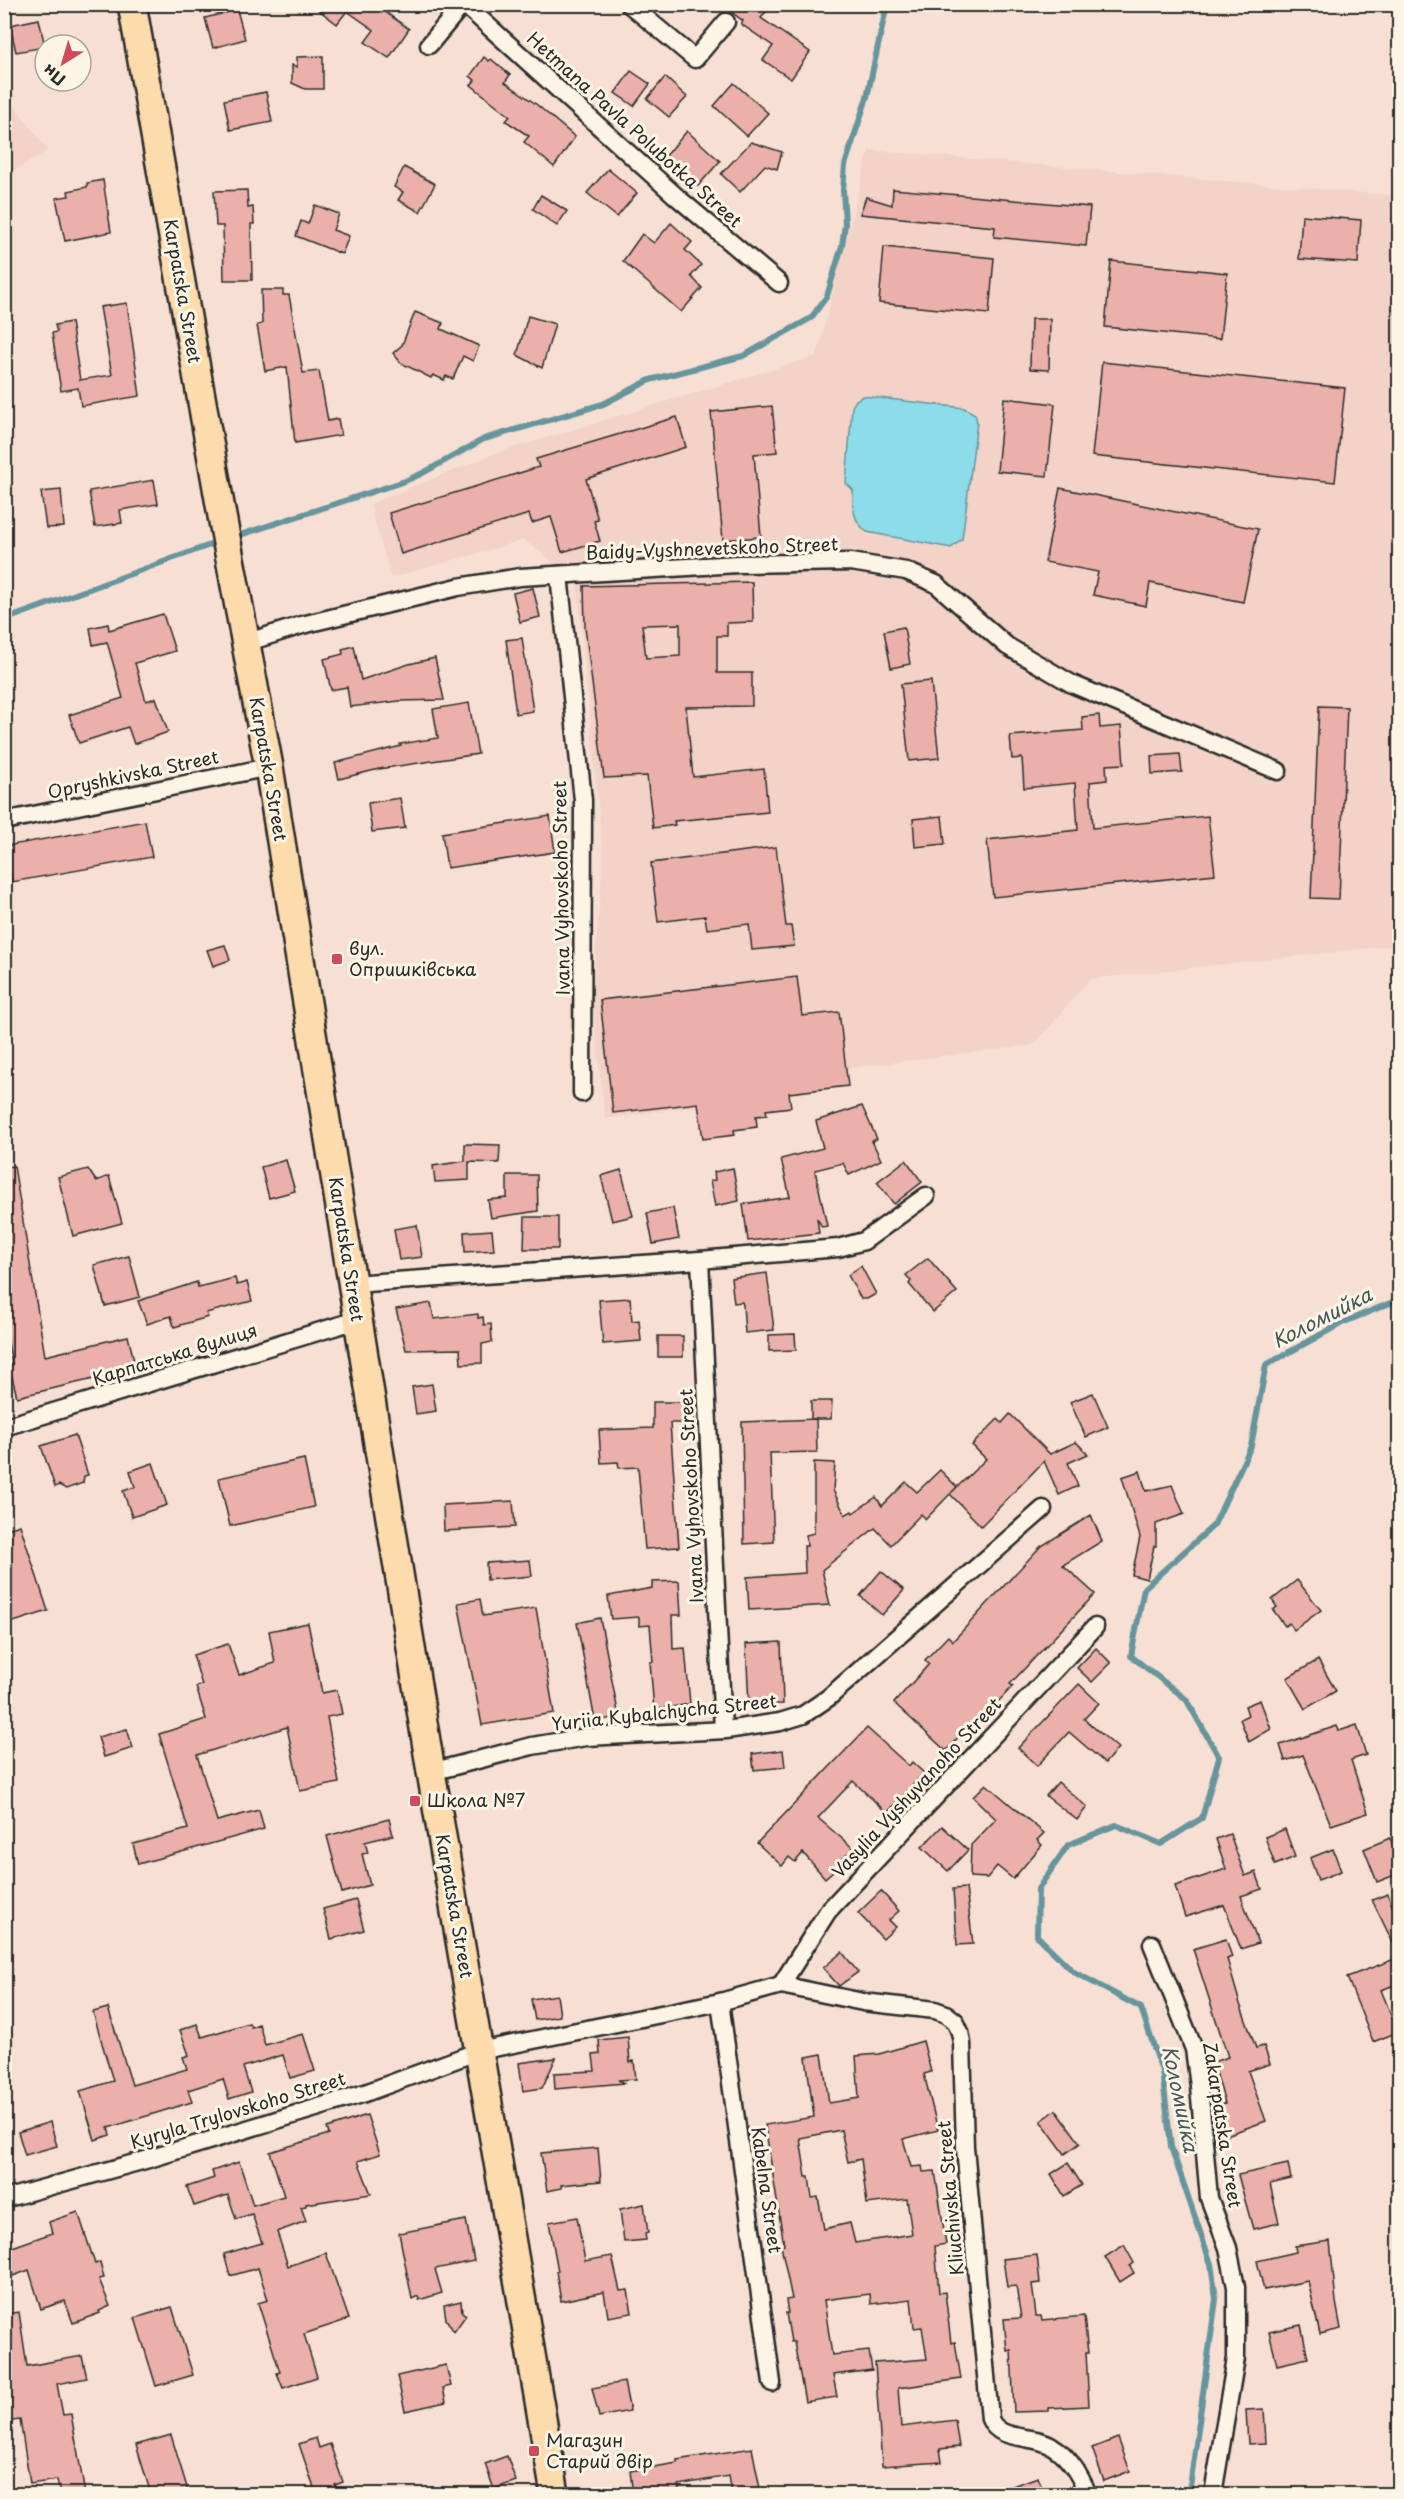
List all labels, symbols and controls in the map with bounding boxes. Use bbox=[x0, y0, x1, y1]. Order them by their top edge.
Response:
street label: Hetmana Pavla Polubotka Street bbox=[521, 25, 749, 233]
north arrow bbox=[33, 33, 93, 93]
text: Пн bbox=[37, 59, 70, 92]
street label: Karpatska Street bbox=[157, 216, 210, 365]
street label: Baidy-Vyshnevetskoho Street bbox=[585, 530, 839, 565]
street label: Karpatska Street bbox=[243, 694, 296, 843]
street label: Opryshkivska Street bbox=[45, 742, 221, 805]
street label: Ivana Vyhovskoho Street bbox=[545, 780, 576, 996]
place label: вул. Опришківська bbox=[349, 934, 477, 982]
marker: вул. Опришківська bbox=[330, 952, 344, 966]
street label: Karpatska Street bbox=[323, 1174, 372, 1323]
water label: Коломийка bbox=[1266, 1279, 1377, 1355]
street label: Карпатська вулиця bbox=[89, 1316, 260, 1392]
street label: Ivana Vyhovskoho Street bbox=[671, 1388, 710, 1604]
street label: Yuriia Kybalchycha Street bbox=[550, 1686, 778, 1737]
street label: Vasylia Vyshyvanoho Street bbox=[825, 1691, 1007, 1883]
place label: Школа №7 bbox=[427, 1786, 525, 1813]
marker: Школа №7 bbox=[408, 1794, 422, 1808]
street label: Karpatska Street bbox=[429, 1831, 482, 1980]
street label: Zakarpatska Street bbox=[1197, 2040, 1250, 2210]
water label: Коломийка bbox=[1155, 2043, 1207, 2155]
street label: Kyryla Trylovskoho Street bbox=[127, 2064, 348, 2155]
street label: Kliuchivska Street bbox=[929, 2120, 970, 2277]
street label: Kabelna Street bbox=[745, 2125, 790, 2255]
place label: Магазин Старий двір bbox=[546, 2426, 653, 2474]
marker: Магазин Старий двір bbox=[527, 2444, 541, 2458]

